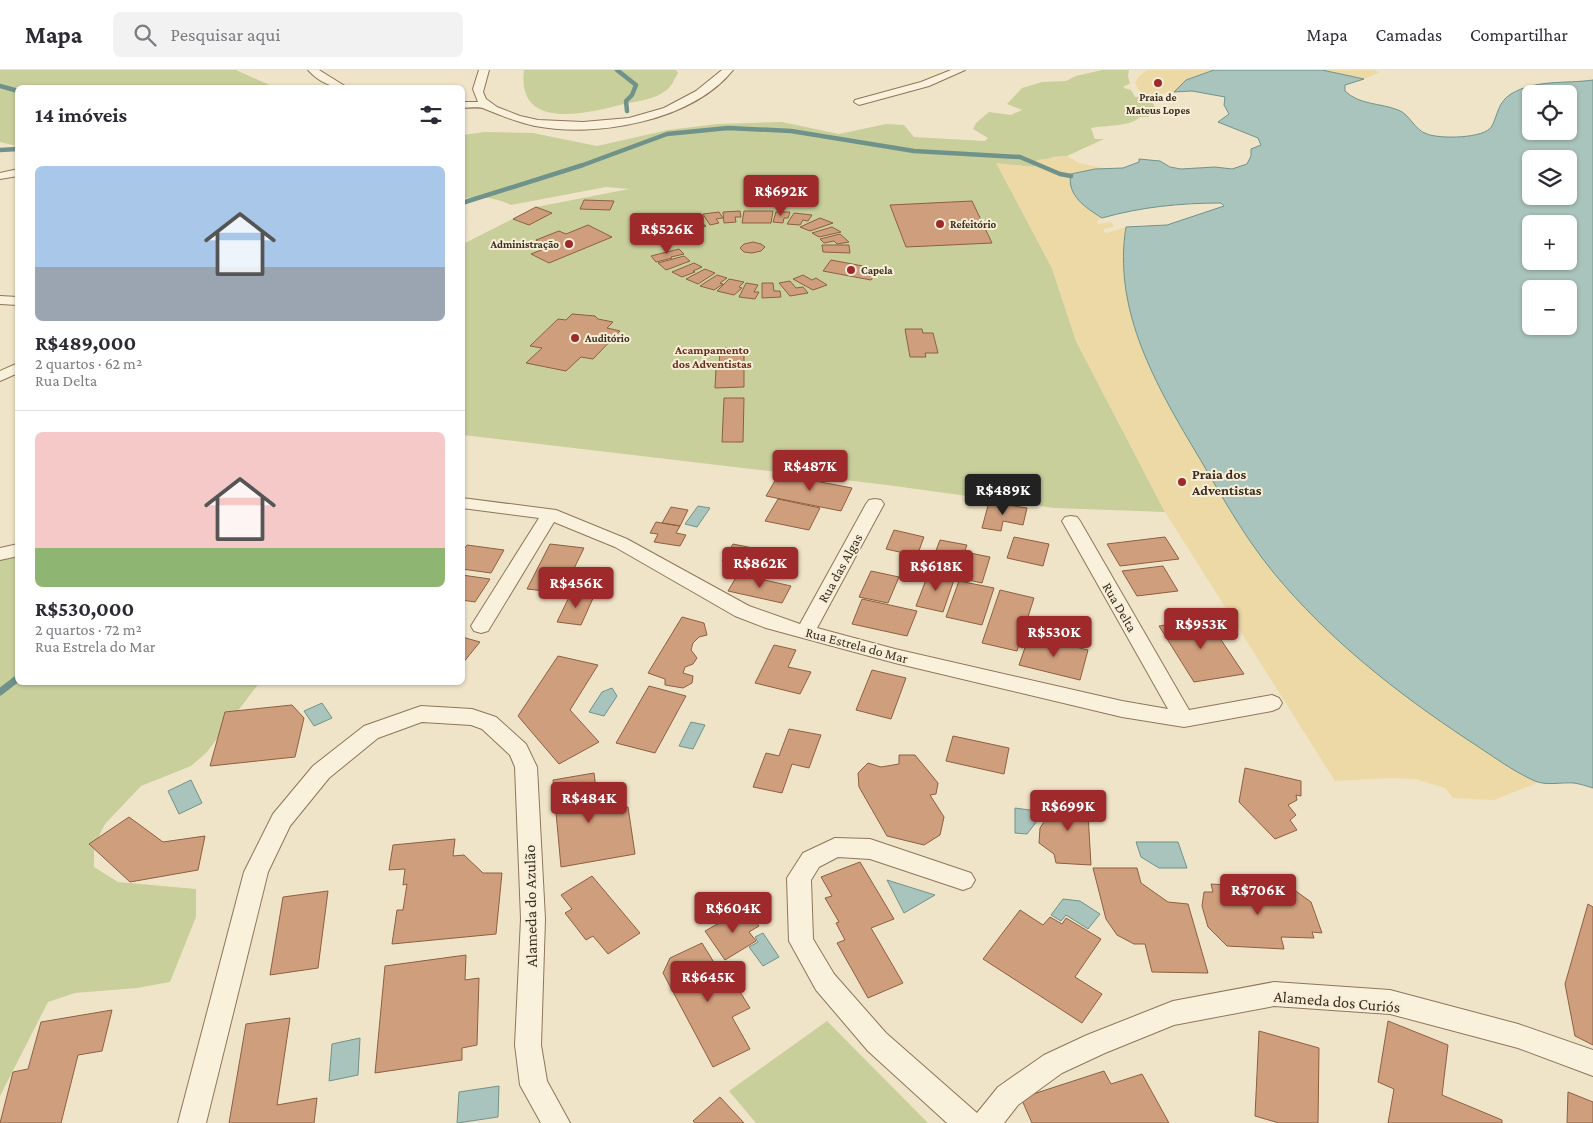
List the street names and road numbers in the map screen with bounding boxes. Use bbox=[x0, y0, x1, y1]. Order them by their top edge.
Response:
street label: Rua das Algas bbox=[814, 531, 866, 605]
street label: Rua Delta bbox=[1099, 579, 1141, 635]
street label: Rua Estrela do Mar bbox=[804, 624, 910, 666]
street label: Alameda do Azulão bbox=[521, 844, 540, 967]
street label: Alameda dos Curiós bbox=[1273, 987, 1401, 1016]

